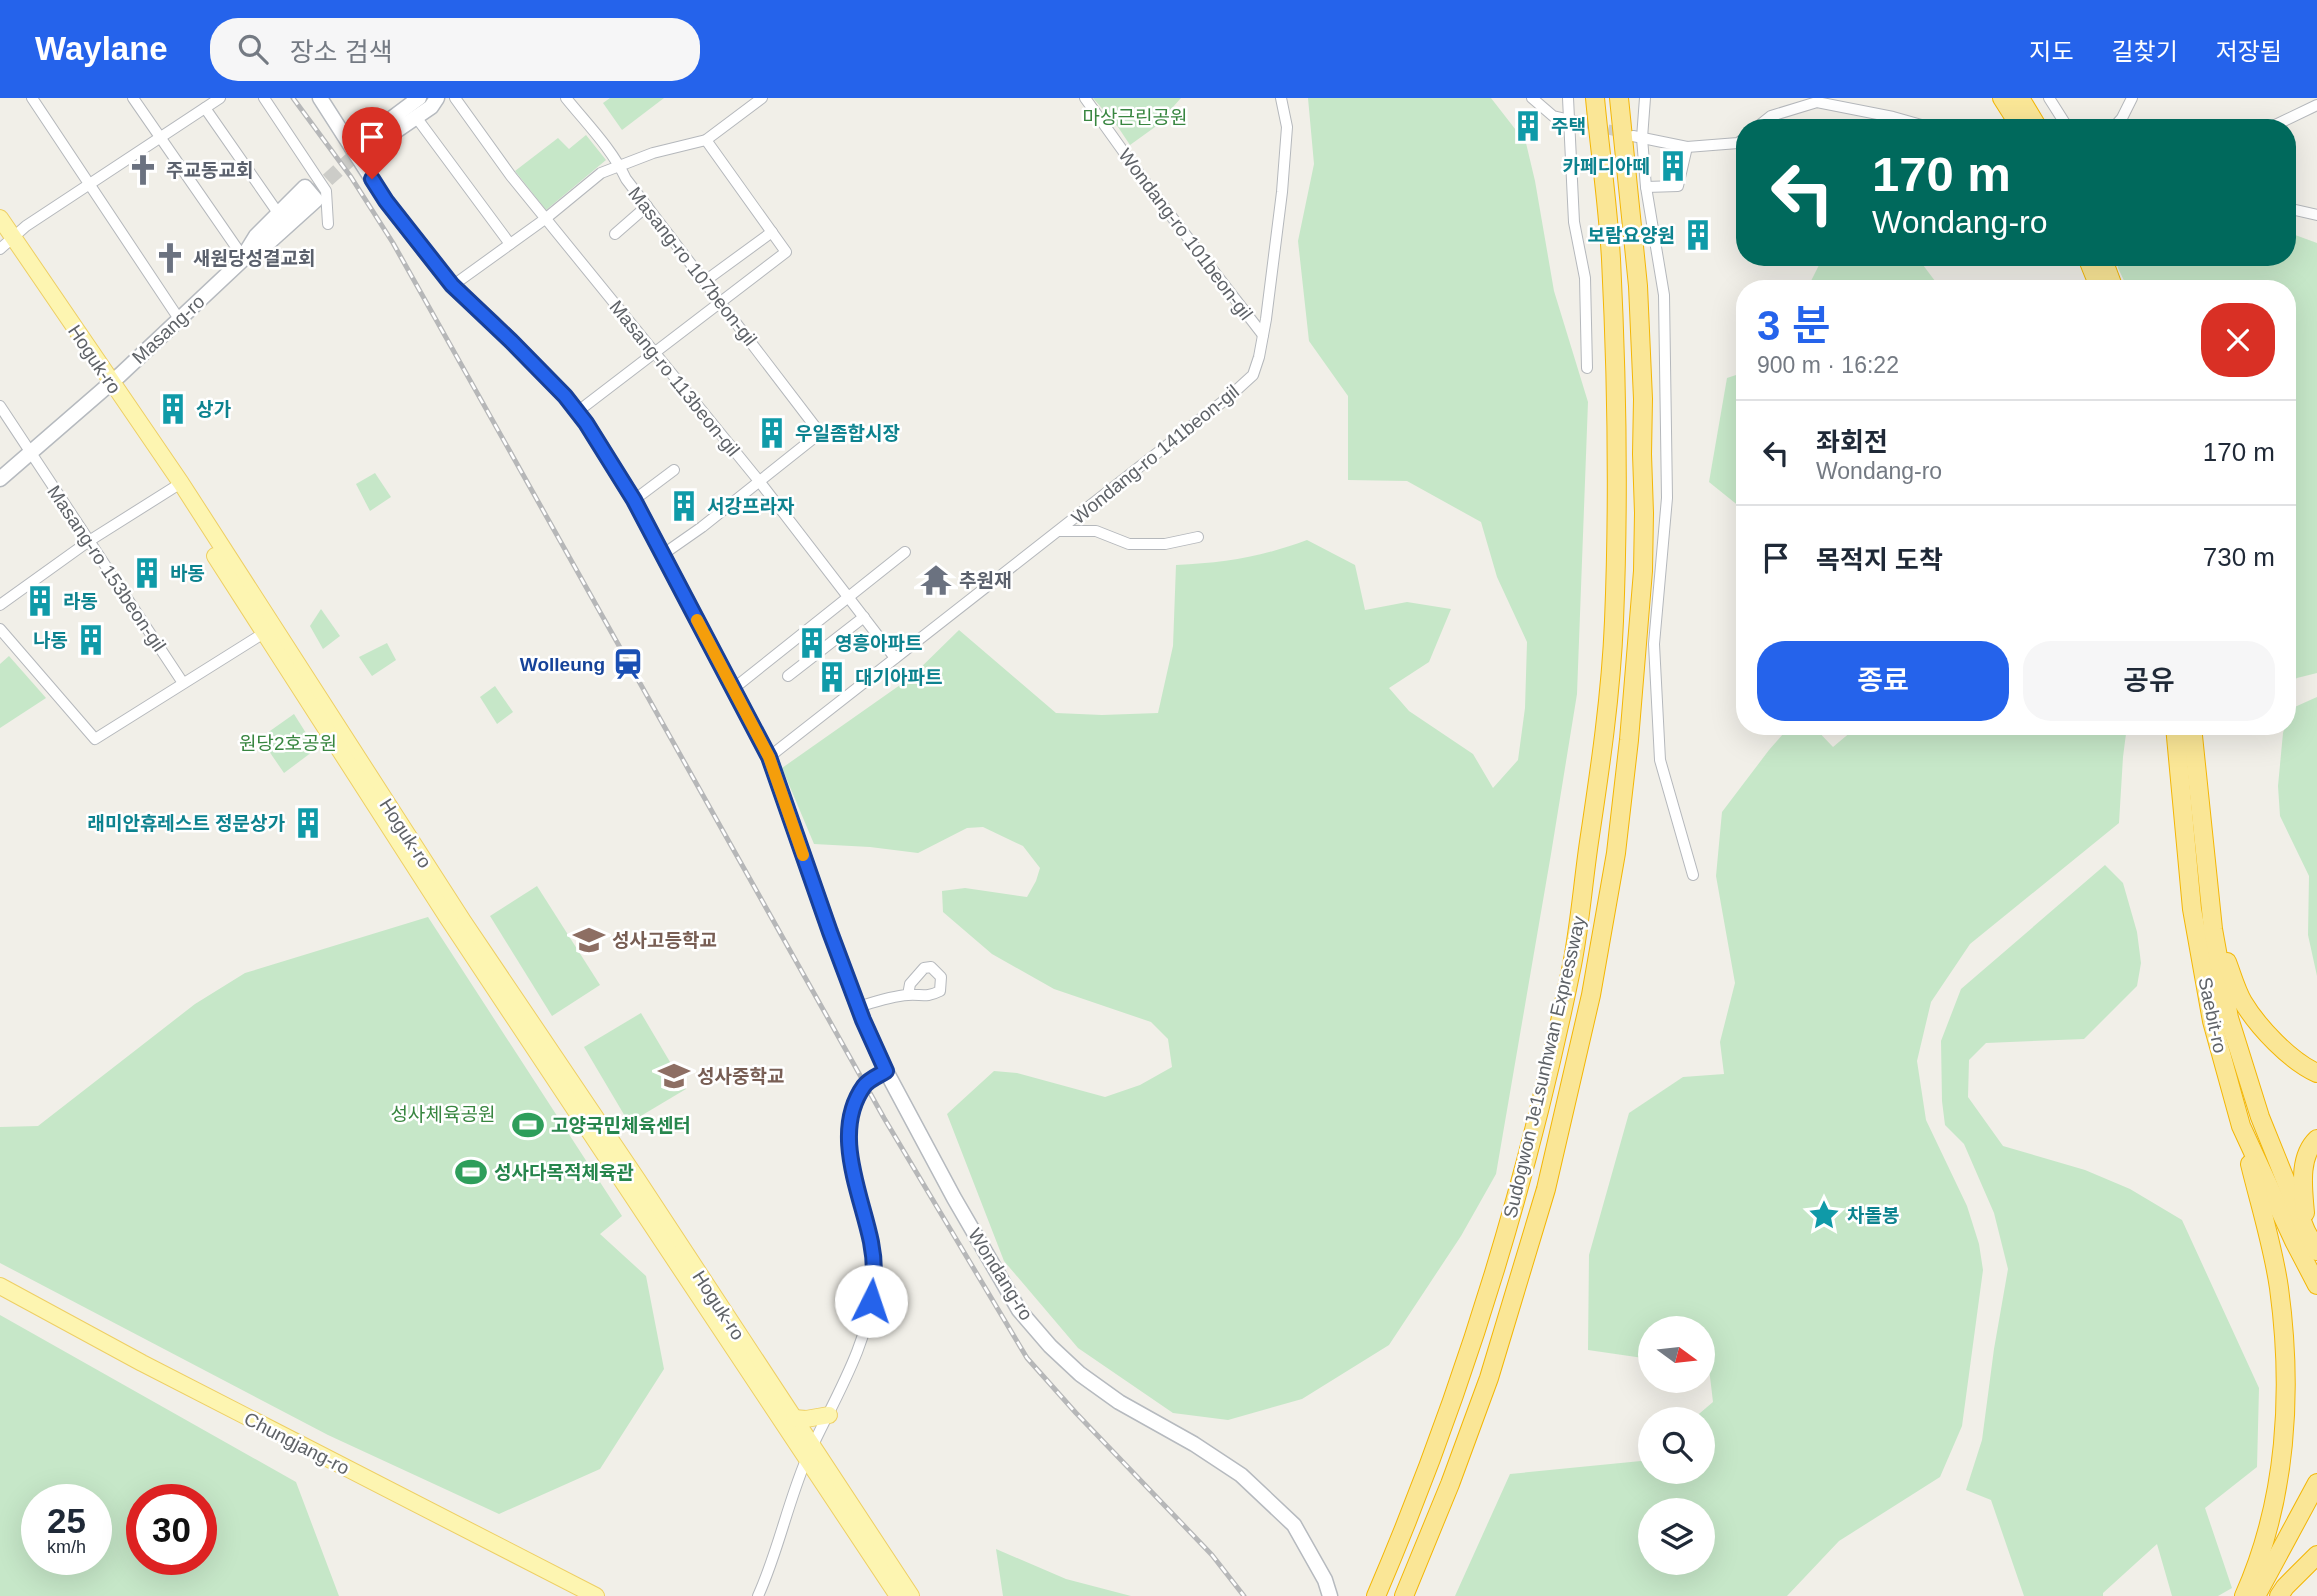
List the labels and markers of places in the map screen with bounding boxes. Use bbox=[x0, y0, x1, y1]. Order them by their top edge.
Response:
pin bbox=[342, 107, 402, 179]
building icon: 주택 bbox=[1511, 109, 1545, 143]
place label: 주택 bbox=[1551, 116, 1586, 137]
building icon: 카페디아떼 bbox=[1656, 149, 1690, 183]
church icon: 주교동교회 bbox=[126, 153, 160, 187]
place label: 카페디아떼 bbox=[1563, 156, 1650, 177]
place label: 주교동교회 bbox=[166, 160, 253, 181]
building icon: 보람요양원 bbox=[1681, 218, 1715, 252]
place label: 보람요양원 bbox=[1588, 225, 1675, 246]
church icon: 새원당성결교회 bbox=[153, 241, 187, 275]
place label: 새원당성결교회 bbox=[193, 248, 315, 269]
building icon: 상가 bbox=[156, 392, 190, 426]
place label: 상가 bbox=[196, 399, 231, 420]
building icon: 우일좀합시장 bbox=[755, 416, 789, 450]
place label: 우일좀합시장 bbox=[795, 423, 900, 444]
building icon: 서강프라자 bbox=[667, 489, 701, 523]
place label: 서강프라자 bbox=[707, 496, 795, 517]
building icon: 바동 bbox=[130, 556, 164, 590]
place label: 바동 bbox=[170, 563, 205, 584]
temple icon: 추원재 bbox=[919, 563, 953, 597]
place label: 추원재 bbox=[959, 570, 1011, 591]
building icon: 라동 bbox=[23, 584, 57, 618]
place label: 라동 bbox=[63, 591, 98, 612]
building icon: 나동 bbox=[74, 623, 108, 657]
building icon: 영흥아파트 bbox=[795, 626, 829, 660]
place label: 나동 bbox=[33, 630, 68, 651]
place label: 영흥아파트 bbox=[835, 633, 922, 654]
station icon: Wolleung bbox=[611, 647, 645, 681]
place label: Wolleung bbox=[520, 654, 605, 675]
building icon: 대기아파트 bbox=[815, 660, 849, 694]
place label: 대기아파트 bbox=[855, 667, 942, 688]
building icon: 래미안휴레스트 정문상가 bbox=[291, 806, 325, 840]
place label: 래미안휴레스트 정문상가 bbox=[87, 813, 286, 834]
school or university icon: 성사고등학교 bbox=[572, 923, 606, 957]
place label: 성사고등학교 bbox=[612, 930, 717, 951]
school or university icon: 성사중학교 bbox=[657, 1059, 691, 1093]
place label: 성사중학교 bbox=[697, 1066, 784, 1087]
sports icon: 고양국민체육센터 bbox=[511, 1108, 545, 1142]
place label: 고양국민체육센터 bbox=[551, 1115, 691, 1136]
sports icon: 성사다목적체육관 bbox=[454, 1155, 488, 1189]
place label: 성사다목적체육관 bbox=[494, 1162, 634, 1183]
place icon: 차돌봉 bbox=[1807, 1198, 1841, 1232]
place label: 차돌봉 bbox=[1847, 1205, 1899, 1226]

